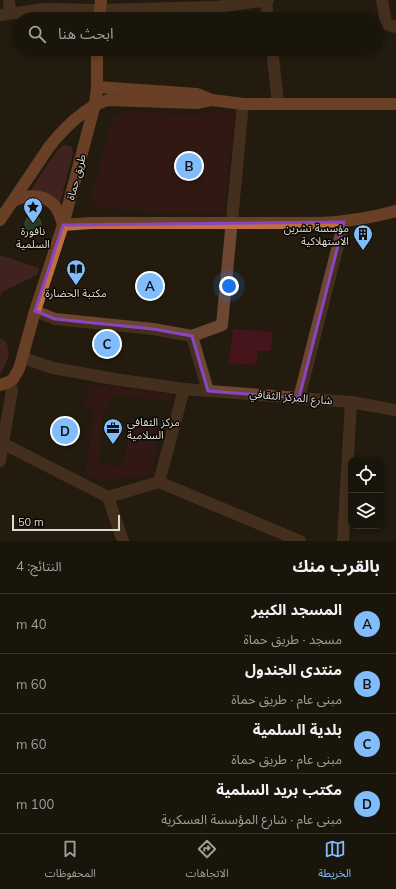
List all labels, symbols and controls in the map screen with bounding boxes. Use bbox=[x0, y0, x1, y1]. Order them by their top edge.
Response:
search box bbox=[12, 12, 384, 56]
icon: search bbox=[26, 23, 48, 45]
text: ابحث هنا bbox=[58, 24, 114, 43]
pin: B bbox=[176, 151, 202, 181]
street label: طريق حماة bbox=[63, 152, 89, 202]
place icon: نافورة السلمية bbox=[22, 196, 44, 224]
place label: مؤسسة تشرين الاستهلاكية bbox=[284, 221, 349, 248]
building icon: مؤسسة تشرين الاستهلاكية bbox=[352, 223, 374, 251]
place label: نافورة السلمية bbox=[16, 224, 50, 251]
library icon: مكتبة الحضارة bbox=[65, 258, 87, 286]
pin: A bbox=[137, 271, 163, 301]
your location bbox=[219, 276, 239, 296]
place label: مكتبة الحضارة bbox=[45, 286, 107, 300]
pin: C bbox=[94, 329, 120, 359]
street label: شارع المركز الثقافي bbox=[249, 386, 333, 410]
place label: مركز الثقافي السلامية bbox=[127, 415, 180, 442]
pin: D bbox=[52, 416, 78, 446]
office icon: مركز الثقافي السلامية bbox=[102, 417, 124, 445]
map controls bbox=[348, 457, 384, 529]
button: locate bbox=[348, 457, 384, 493]
button: layers bbox=[348, 493, 384, 529]
scale bar bbox=[12, 513, 120, 532]
text: 50 m bbox=[18, 515, 44, 529]
text: بالقرب منك bbox=[292, 555, 380, 576]
text: النتائج: 4 bbox=[16, 558, 62, 574]
text: المسجد الكبير bbox=[252, 600, 342, 619]
text: 40 m bbox=[16, 616, 46, 632]
text: A bbox=[362, 616, 372, 632]
text: مسجد · طريق حماة bbox=[244, 631, 342, 647]
text: منتدى الجندول bbox=[245, 660, 342, 679]
text: 60 m bbox=[16, 676, 46, 692]
text: B bbox=[363, 676, 372, 692]
text: مبنى عام · طريق حماة bbox=[231, 691, 342, 707]
text: بلدية السلمية bbox=[253, 720, 342, 739]
text: 60 m bbox=[16, 736, 46, 752]
text: C bbox=[363, 736, 371, 752]
text: مبنى عام · طريق حماة bbox=[231, 751, 342, 767]
text: مكتب بريد السلمية bbox=[216, 780, 342, 799]
text: 100 m bbox=[16, 796, 54, 812]
text: D bbox=[362, 796, 372, 812]
text: مبنى عام · شارع المؤسسة العسكرية bbox=[161, 811, 342, 827]
tab: المحفوظات bbox=[45, 838, 96, 885]
tab: الاتجاهات bbox=[186, 838, 229, 885]
tab: الخريطة bbox=[318, 838, 351, 885]

